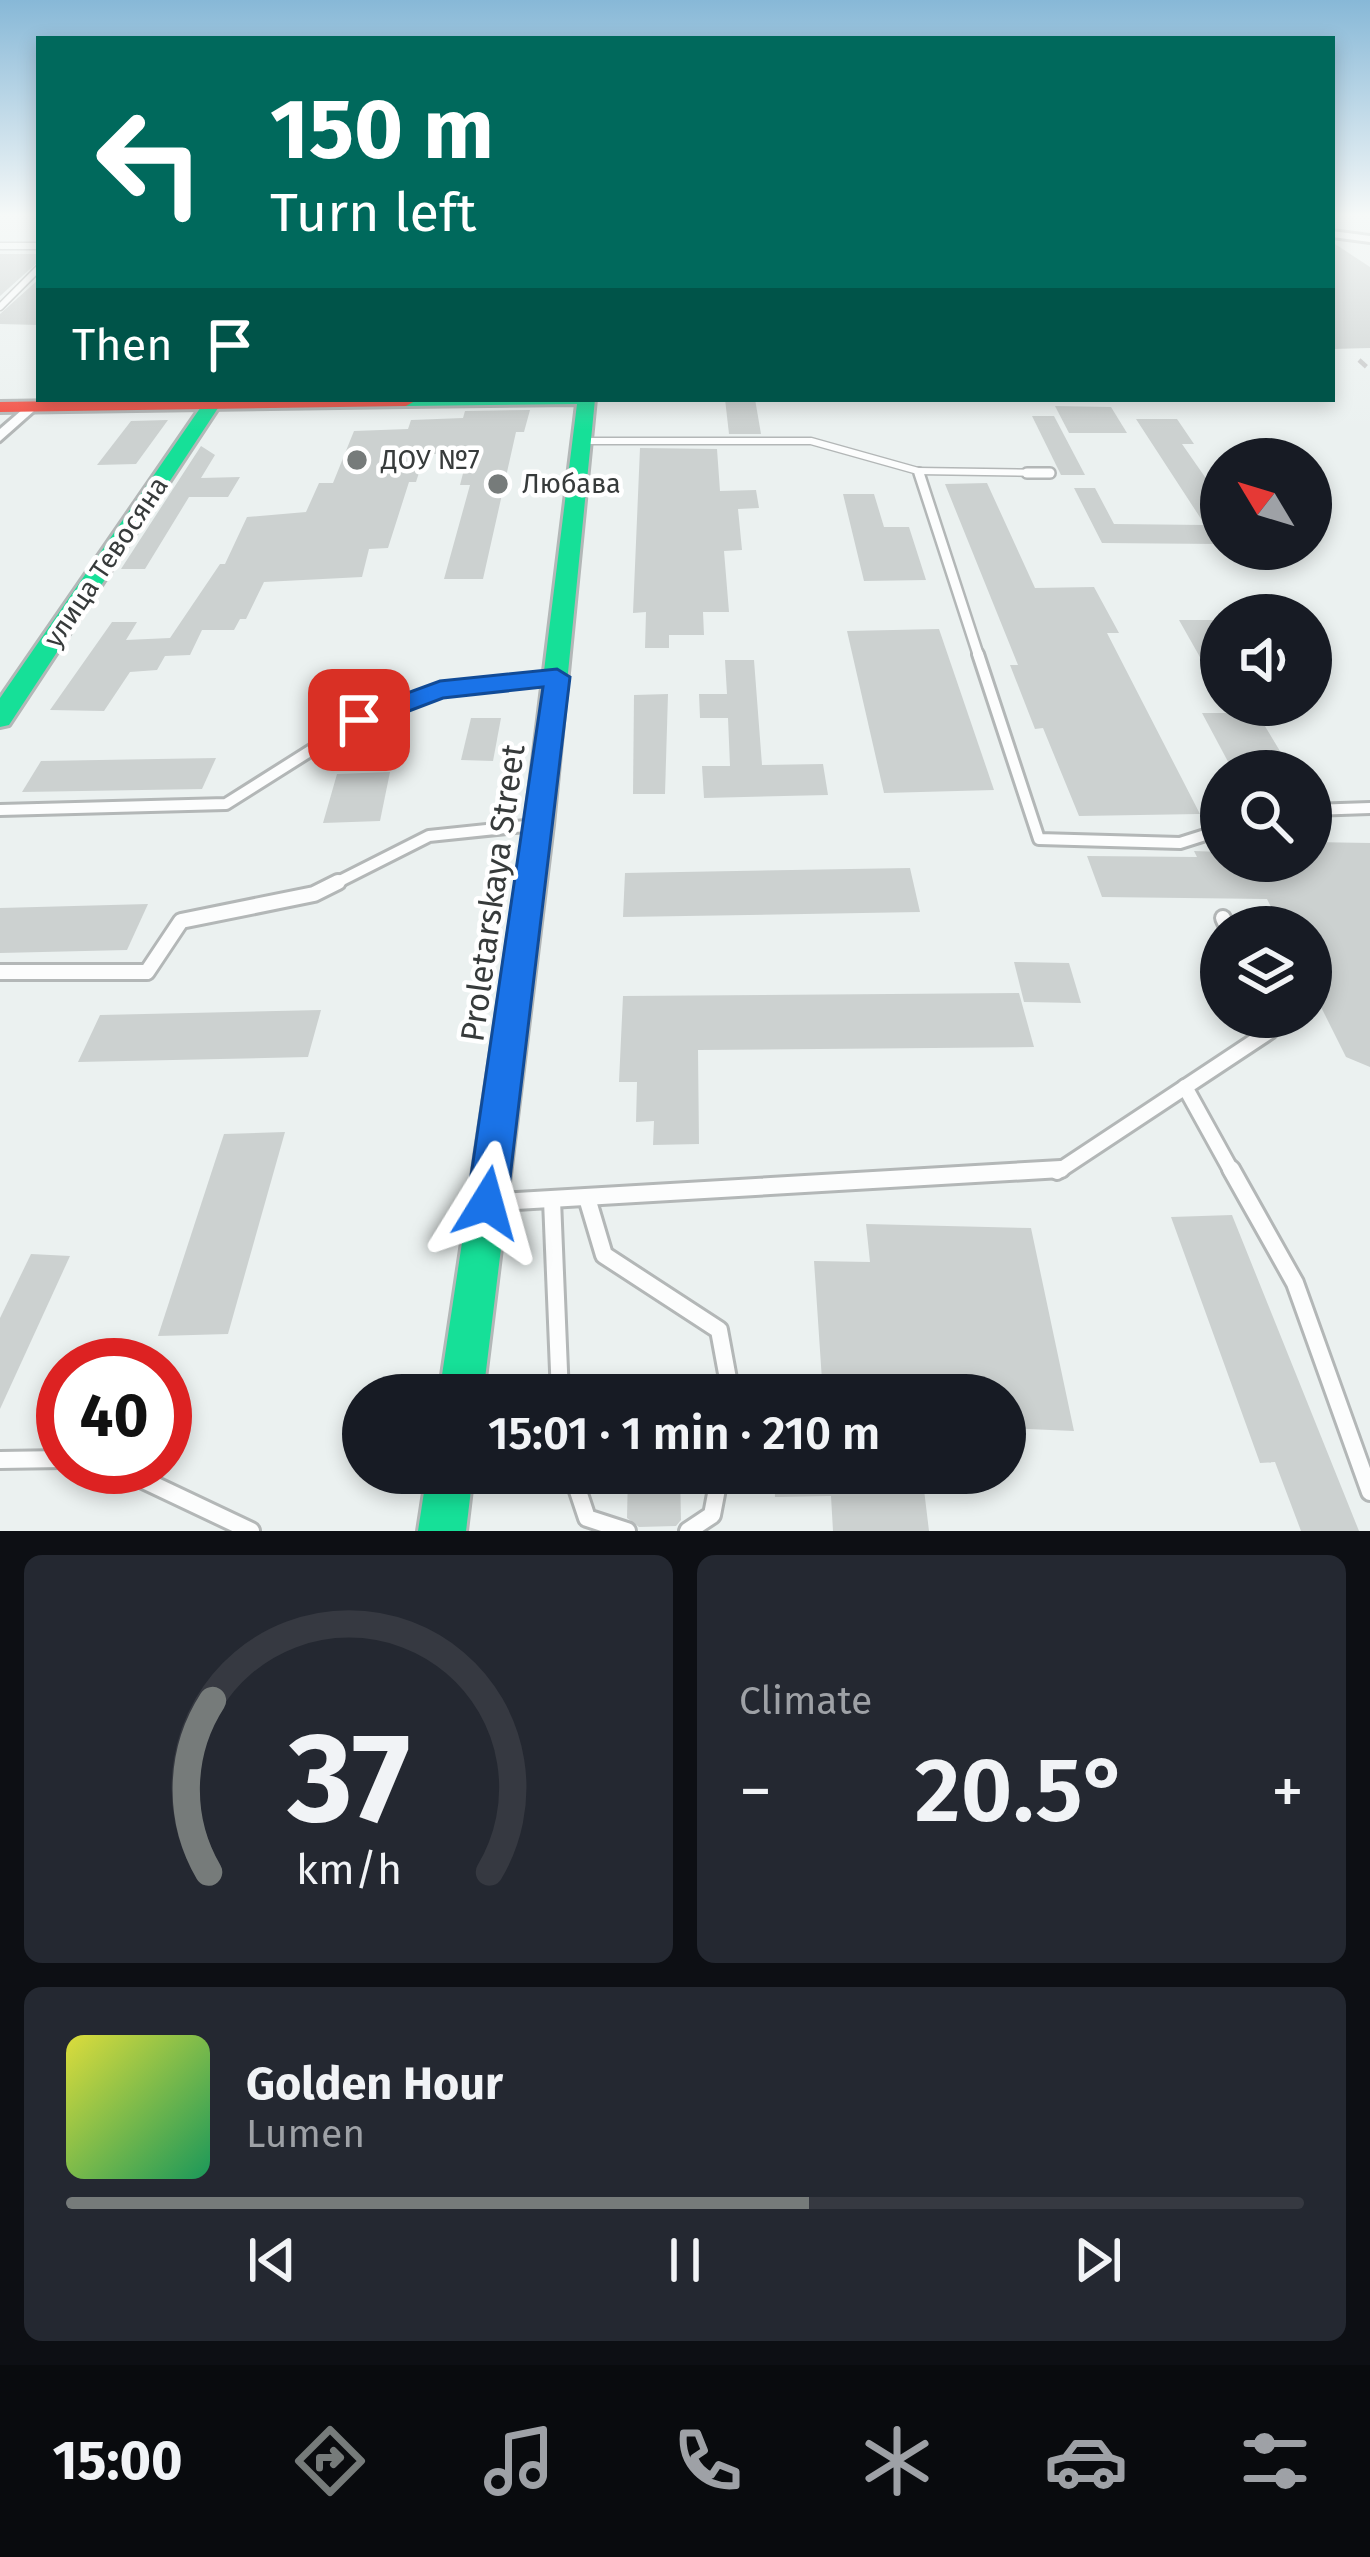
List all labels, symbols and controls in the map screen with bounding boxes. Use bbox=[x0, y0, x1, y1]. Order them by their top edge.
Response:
text: 150 m bbox=[270, 79, 494, 180]
icon: left bbox=[72, 84, 228, 240]
text: Turn left bbox=[270, 181, 477, 245]
icon: arrive bbox=[197, 312, 263, 378]
text: Then bbox=[72, 318, 173, 372]
north arrow bbox=[1200, 438, 1332, 570]
map controls bbox=[1200, 438, 1332, 1038]
place label: ДОУ №7 bbox=[380, 444, 480, 476]
marker: ДОУ №7 bbox=[344, 447, 370, 473]
place label: Любава bbox=[522, 468, 621, 500]
street label: улица Тевосяна bbox=[37, 471, 175, 653]
marker: Любава bbox=[485, 471, 511, 497]
button: sound bbox=[1200, 594, 1332, 726]
pin bbox=[308, 669, 410, 771]
icon: arrive bbox=[326, 687, 392, 753]
street label: Proletarskaya Street bbox=[452, 742, 534, 1044]
button: search bbox=[1200, 750, 1332, 882]
button: layers bbox=[1200, 906, 1332, 1038]
position arrow bbox=[424, 1140, 550, 1266]
speed limit sign: 40 bbox=[36, 1338, 192, 1494]
text: 15:01 · 1 min · 210 m bbox=[488, 1407, 880, 1461]
text: Climate bbox=[739, 1678, 872, 1724]
text: 37 bbox=[286, 1704, 410, 1854]
text: 20.5° bbox=[914, 1737, 1129, 1845]
text: − bbox=[739, 1752, 772, 1831]
text: + bbox=[1271, 1752, 1304, 1831]
text: km/h bbox=[295, 1844, 402, 1895]
text: Golden Hour bbox=[246, 2057, 503, 2111]
text: Lumen bbox=[246, 2111, 365, 2157]
icon: previous bbox=[239, 2227, 305, 2293]
icon: pause bbox=[652, 2227, 718, 2293]
icon: next bbox=[1065, 2227, 1131, 2293]
icon: directions bbox=[288, 2419, 372, 2503]
icon: music bbox=[477, 2419, 561, 2503]
icon: phone bbox=[666, 2419, 750, 2503]
icon: climate bbox=[855, 2419, 939, 2503]
icon: car bbox=[1044, 2419, 1128, 2503]
icon: filters bbox=[1233, 2419, 1317, 2503]
text: 15:00 bbox=[53, 2429, 183, 2493]

